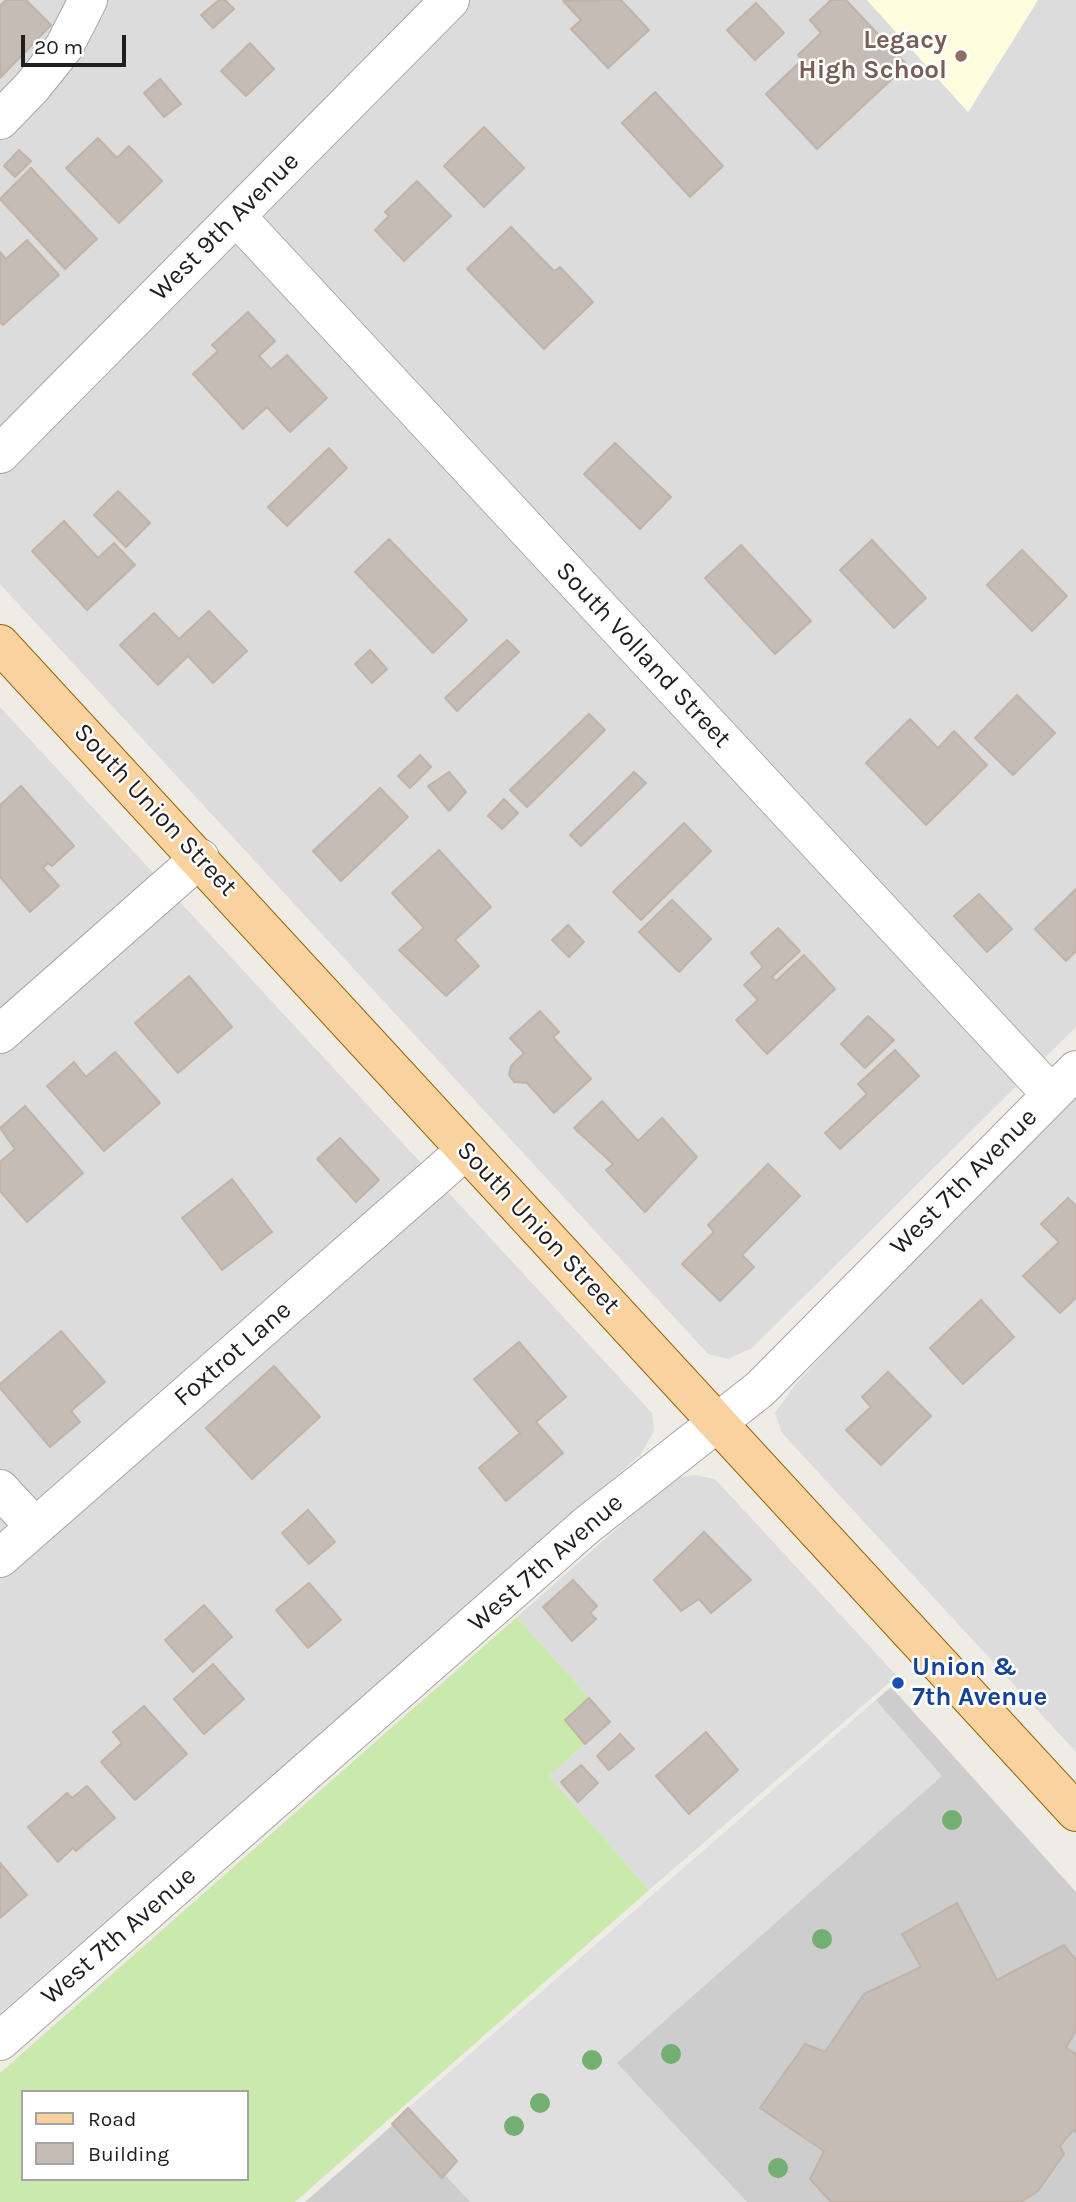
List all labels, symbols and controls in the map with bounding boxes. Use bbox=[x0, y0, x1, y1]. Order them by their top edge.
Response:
scale bar bbox=[24, 21, 130, 65]
place label: Legacy High School bbox=[798, 25, 947, 86]
text: 20 m bbox=[34, 35, 83, 59]
marker: Legacy High School bbox=[953, 48, 969, 64]
street label: West 9th Avenue bbox=[144, 146, 306, 308]
street label: South Volland Street bbox=[549, 556, 737, 754]
street label: South Union Street bbox=[67, 717, 243, 903]
street label: West 7th Avenue bbox=[884, 1102, 1044, 1262]
street label: South Union Street bbox=[450, 1135, 626, 1321]
street label: Foxtrot Lane bbox=[168, 1295, 298, 1413]
street label: West 7th Avenue bbox=[462, 1487, 630, 1639]
place label: Union & 7th Avenue bbox=[912, 1652, 1047, 1714]
marker: Union & 7th Avenue bbox=[890, 1675, 906, 1691]
street label: West 7th Avenue bbox=[35, 1860, 203, 2012]
legend bbox=[21, 2090, 248, 2181]
text: Road bbox=[88, 2107, 136, 2131]
text: Building bbox=[88, 2142, 169, 2166]

